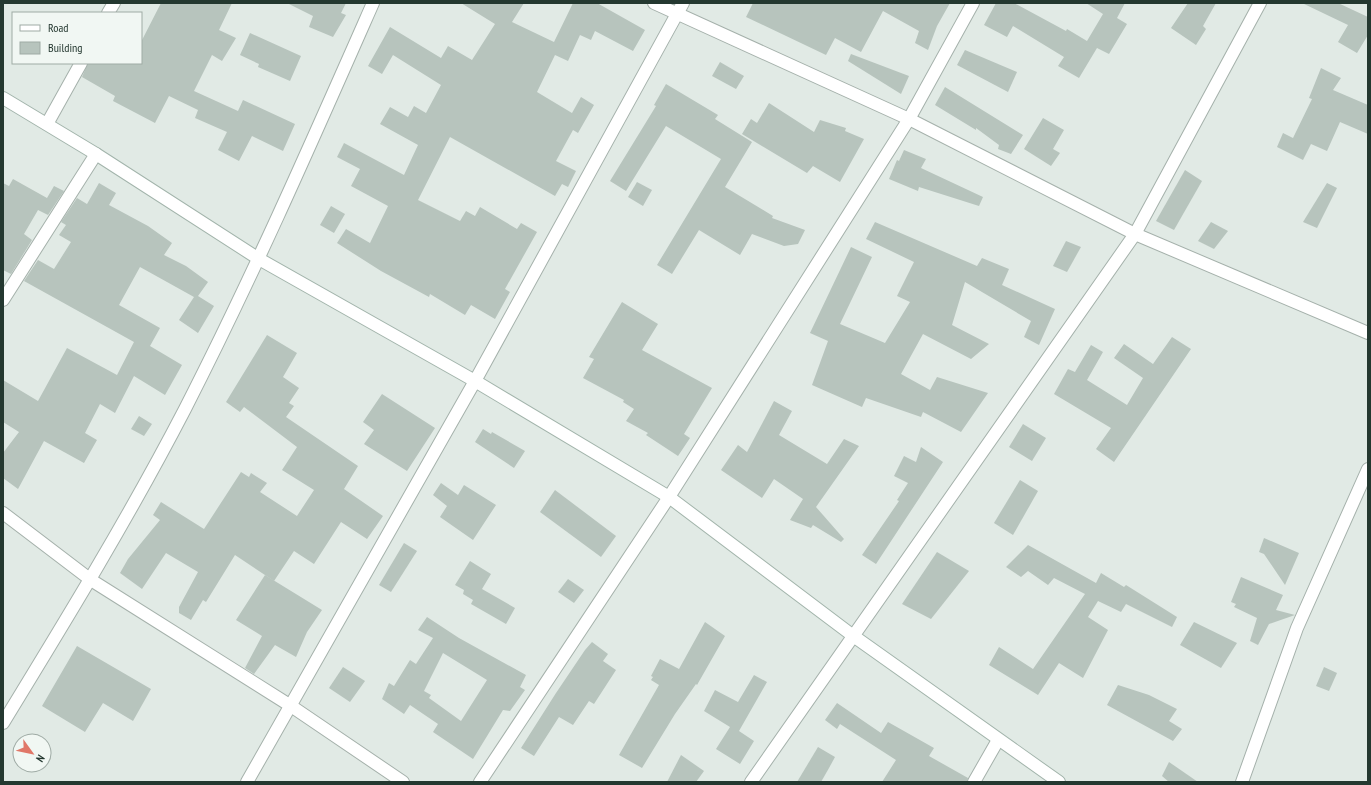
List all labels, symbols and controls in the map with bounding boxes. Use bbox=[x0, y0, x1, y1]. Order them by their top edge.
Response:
legend bbox=[12, 12, 142, 64]
text: Road bbox=[48, 20, 68, 35]
text: Building bbox=[48, 40, 83, 55]
north arrow bbox=[12, 733, 52, 773]
text: N bbox=[33, 752, 48, 765]

